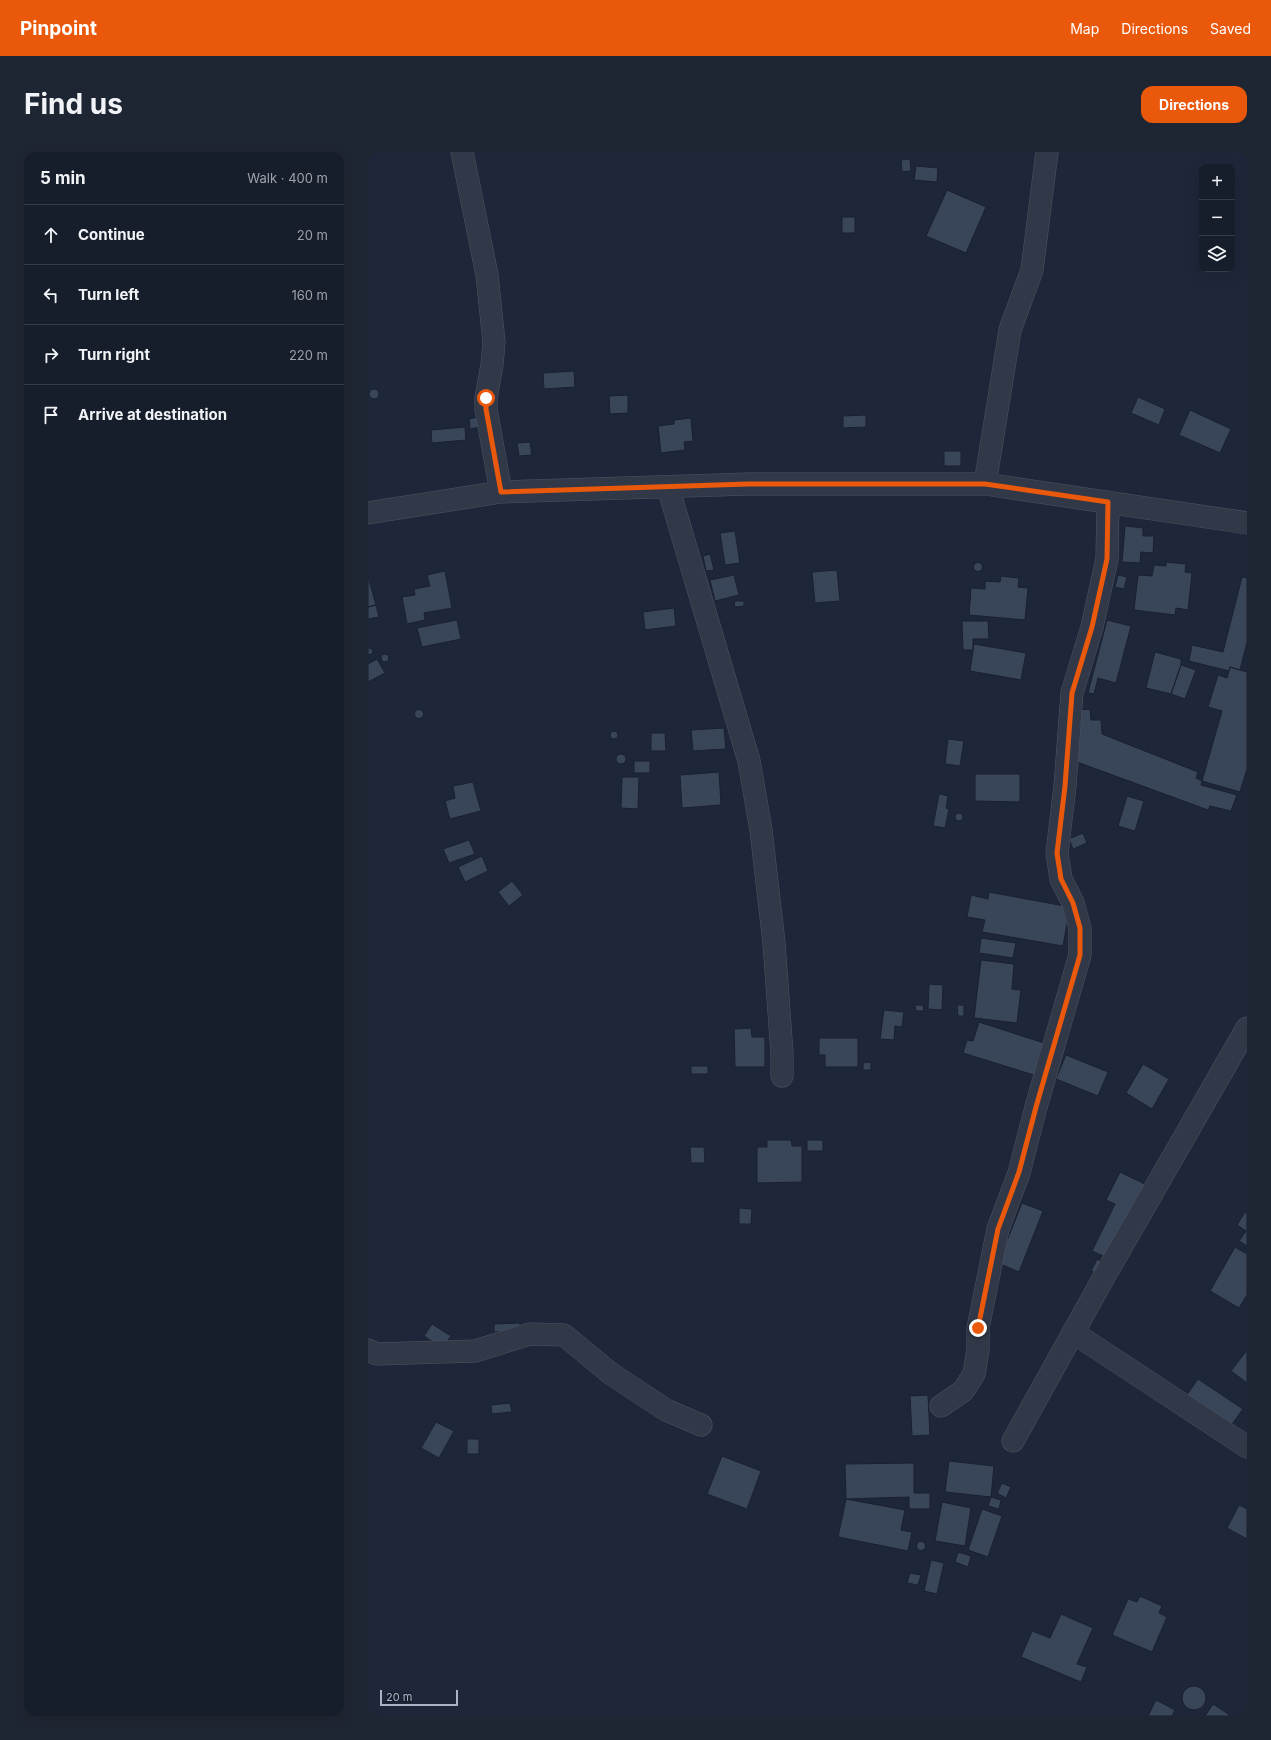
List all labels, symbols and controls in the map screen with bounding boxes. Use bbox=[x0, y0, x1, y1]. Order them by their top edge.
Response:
text: Pinpoint bbox=[20, 17, 97, 40]
text: Map bbox=[1070, 20, 1099, 37]
text: Directions bbox=[1121, 20, 1188, 37]
text: Saved bbox=[1210, 20, 1251, 37]
button: Directions bbox=[1141, 86, 1247, 123]
text: Find us bbox=[24, 87, 123, 121]
map controls bbox=[1199, 164, 1235, 272]
button: + bbox=[1199, 164, 1235, 200]
text: 5 min bbox=[40, 168, 86, 188]
text: Walk · 400 m bbox=[247, 170, 328, 186]
button: − bbox=[1199, 200, 1235, 236]
icon: ahead bbox=[40, 224, 62, 246]
text: Continue bbox=[78, 225, 145, 244]
text: 20 m bbox=[297, 227, 328, 243]
button: layers bbox=[1199, 236, 1235, 272]
icon: left bbox=[40, 284, 62, 306]
text: Turn left bbox=[78, 285, 139, 304]
text: 160 m bbox=[291, 287, 328, 303]
icon: right bbox=[40, 344, 62, 366]
text: Turn right bbox=[78, 345, 150, 364]
text: 220 m bbox=[289, 347, 328, 363]
route start bbox=[477, 389, 495, 407]
icon: arrive bbox=[40, 404, 62, 426]
text: Arrive at destination bbox=[78, 405, 227, 424]
route end bbox=[969, 1319, 987, 1337]
scale bar bbox=[380, 1688, 458, 1707]
text: 20 m bbox=[386, 1690, 412, 1704]

